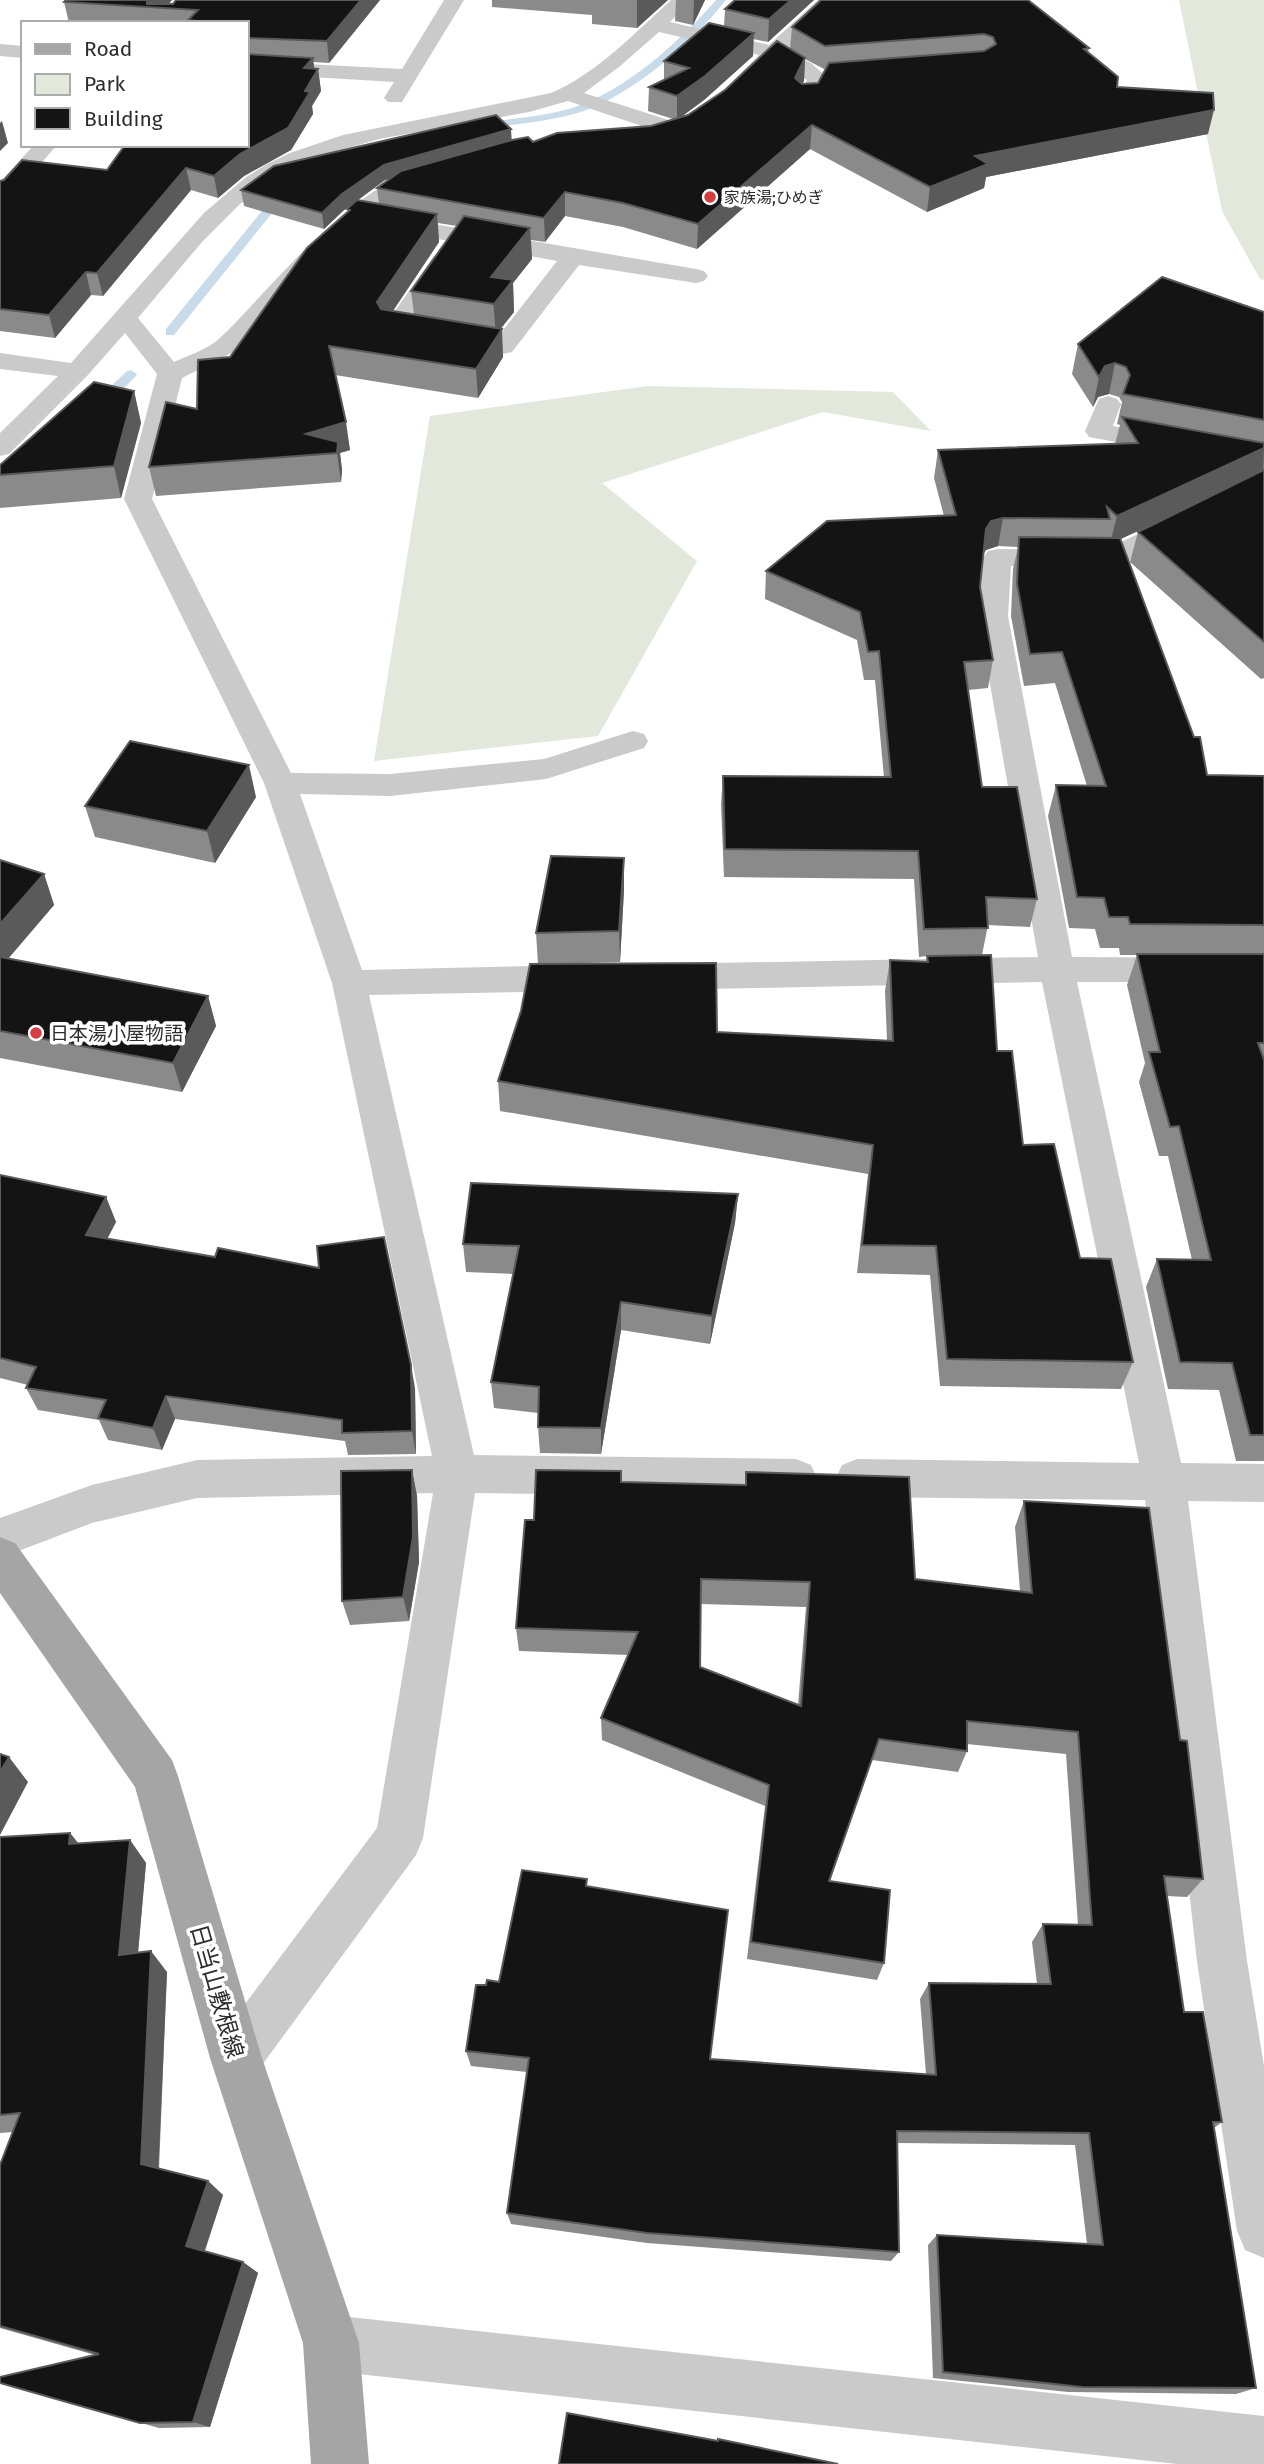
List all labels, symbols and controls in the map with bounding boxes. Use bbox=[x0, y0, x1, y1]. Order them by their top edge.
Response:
legend bbox=[21, 21, 248, 147]
text: Road bbox=[84, 36, 132, 62]
text: Park bbox=[84, 71, 126, 97]
text: Building bbox=[84, 106, 163, 132]
place label: 家族湯;ひめぎ bbox=[724, 188, 824, 207]
marker: 家族湯;ひめぎ bbox=[702, 189, 718, 205]
place label: 日本湯小屋物語 bbox=[50, 1022, 183, 1045]
marker: 日本湯小屋物語 bbox=[28, 1025, 44, 1041]
street label: 日当山敷根線 bbox=[185, 1921, 249, 2061]

